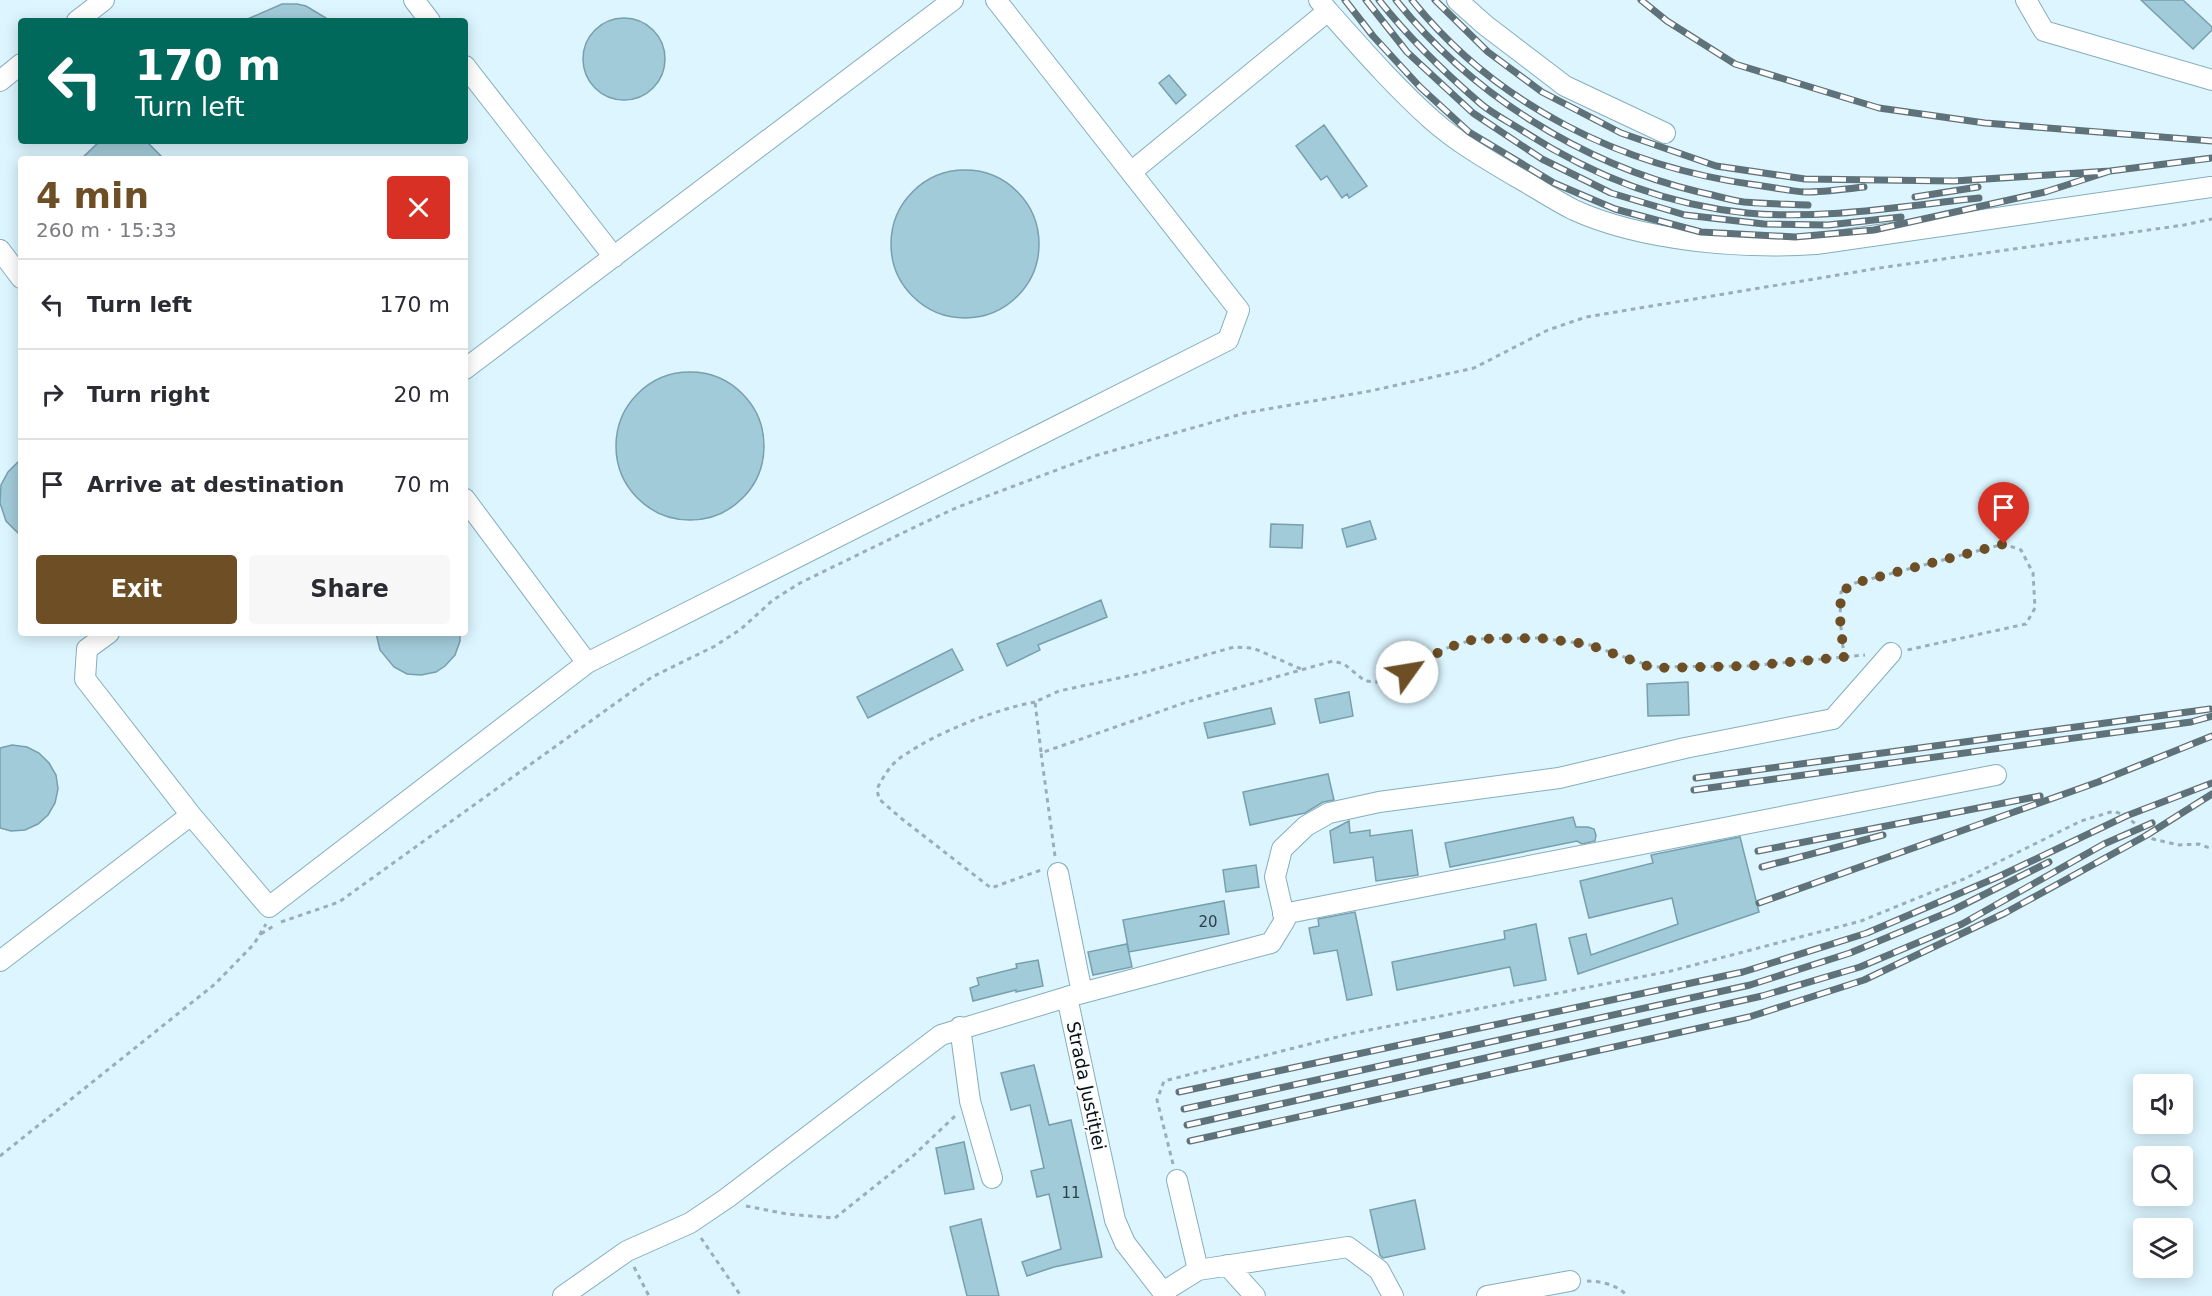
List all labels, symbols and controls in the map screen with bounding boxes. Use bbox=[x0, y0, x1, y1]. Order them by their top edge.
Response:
text: 170 m bbox=[135, 41, 281, 90]
icon: left bbox=[36, 42, 114, 120]
text: Turn left bbox=[135, 91, 245, 122]
text: 4 min bbox=[36, 175, 149, 216]
button: close bbox=[387, 176, 450, 239]
text: 260 m · 15:33 bbox=[36, 218, 177, 242]
icon: left bbox=[36, 288, 69, 321]
text: Turn left bbox=[87, 292, 192, 317]
text: 170 m bbox=[380, 292, 450, 317]
icon: right bbox=[36, 378, 69, 411]
text: Turn right bbox=[87, 382, 210, 407]
text: 20 m bbox=[394, 382, 450, 407]
icon: arrive bbox=[36, 468, 69, 501]
text: Arrive at destination bbox=[87, 472, 344, 497]
text: 70 m bbox=[394, 472, 450, 497]
pin bbox=[1978, 482, 2029, 544]
icon: arrive bbox=[1987, 491, 2020, 524]
button: Exit bbox=[36, 555, 237, 624]
button: Share bbox=[249, 555, 450, 624]
position arrow bbox=[1375, 640, 1439, 704]
house number: 20 bbox=[1198, 913, 1218, 931]
street label: Strada Justiției bbox=[1063, 1019, 1110, 1152]
map controls bbox=[2133, 1074, 2193, 1278]
button: sound bbox=[2133, 1074, 2193, 1134]
button: search bbox=[2133, 1146, 2193, 1206]
house number: 11 bbox=[1061, 1184, 1081, 1202]
button: layers bbox=[2133, 1218, 2193, 1278]

